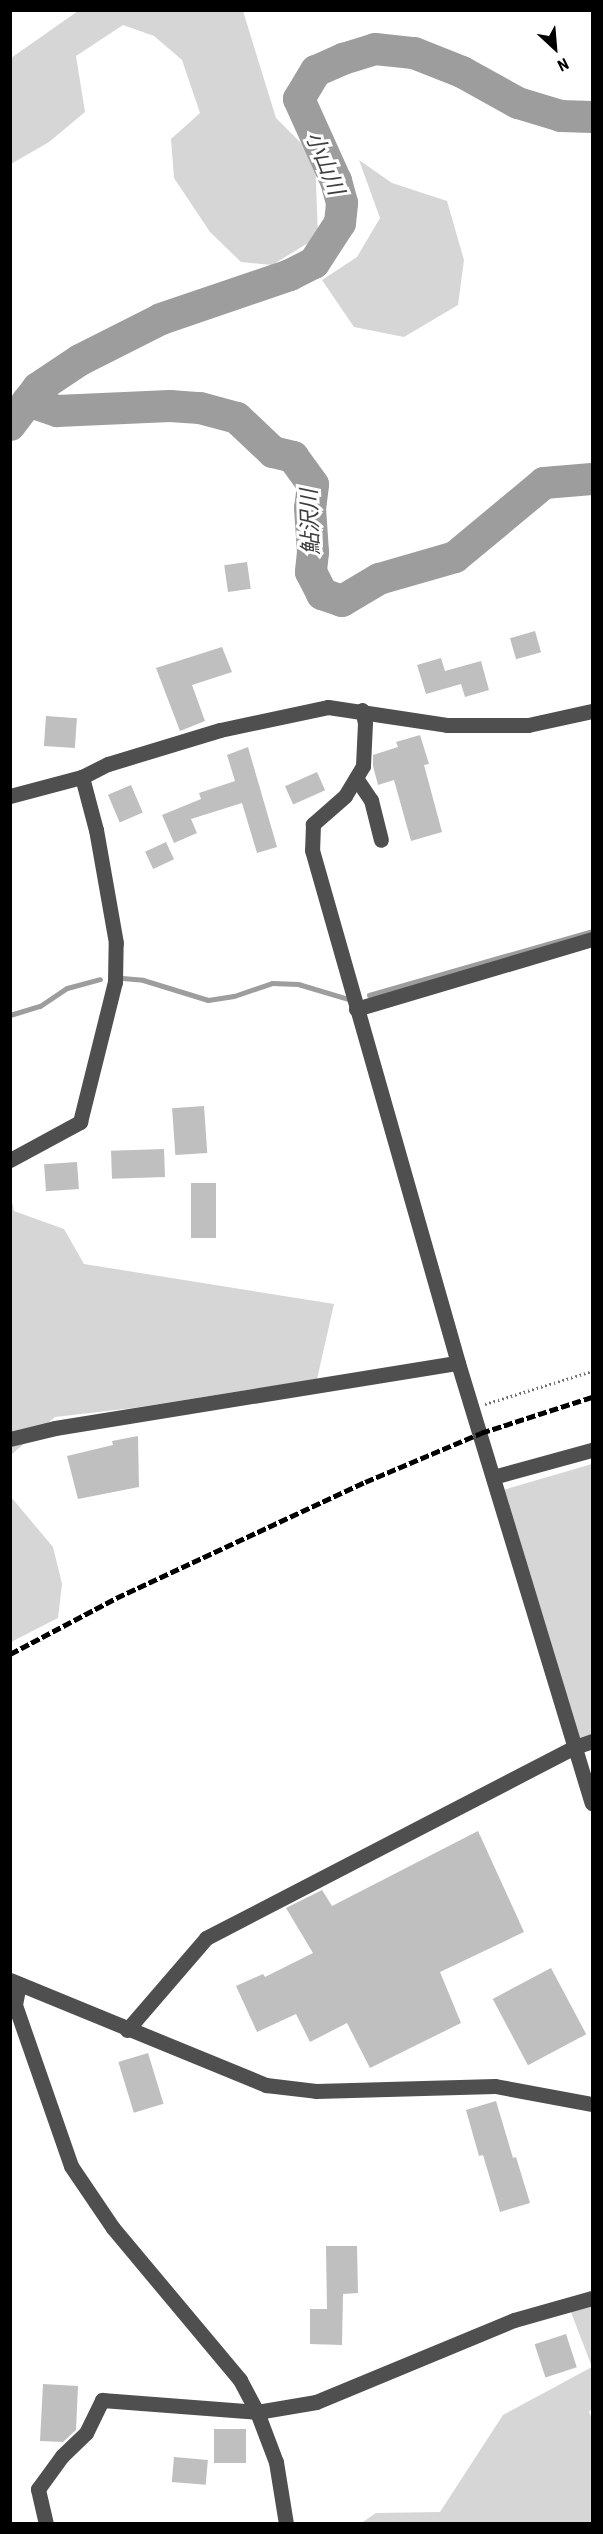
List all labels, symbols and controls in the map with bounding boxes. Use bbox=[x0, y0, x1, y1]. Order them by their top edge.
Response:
north arrow bbox=[525, 18, 585, 78]
text: N bbox=[555, 54, 572, 75]
water label: 小山川 bbox=[300, 127, 350, 199]
water label: 鮎沢川 bbox=[296, 489, 324, 555]

